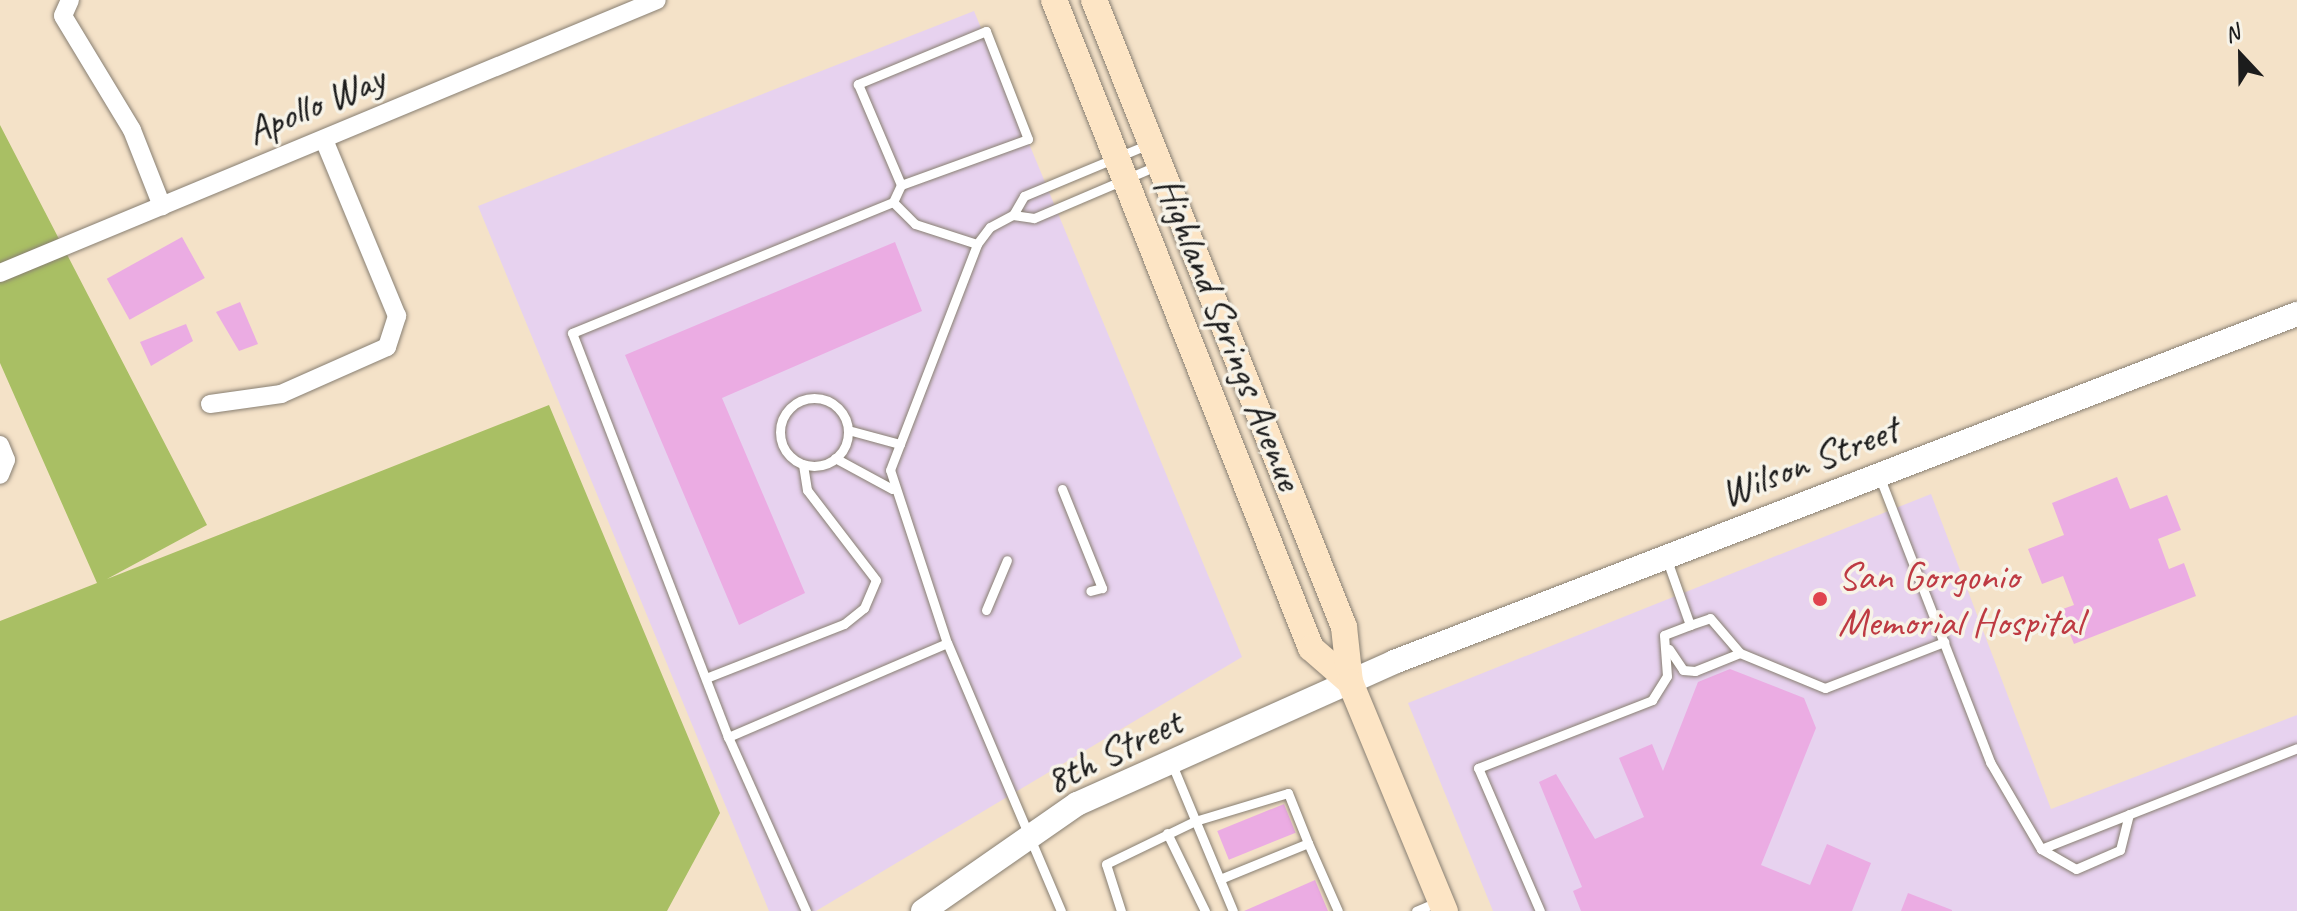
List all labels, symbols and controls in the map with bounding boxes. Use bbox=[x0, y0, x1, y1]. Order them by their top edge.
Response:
north arrow bbox=[2201, 16, 2281, 96]
text: N bbox=[2220, 18, 2244, 49]
street label: Apollo Way bbox=[239, 53, 391, 155]
street label: Highland Springs Avenue bbox=[1144, 170, 1314, 496]
street label: Wilson Street bbox=[1713, 405, 1905, 517]
place label: San Gorgonio Memorial Hospital bbox=[1838, 552, 2081, 646]
marker: San Gorgonio Memorial Hospital bbox=[1809, 588, 1831, 610]
street label: 8th Street bbox=[1037, 697, 1189, 805]

